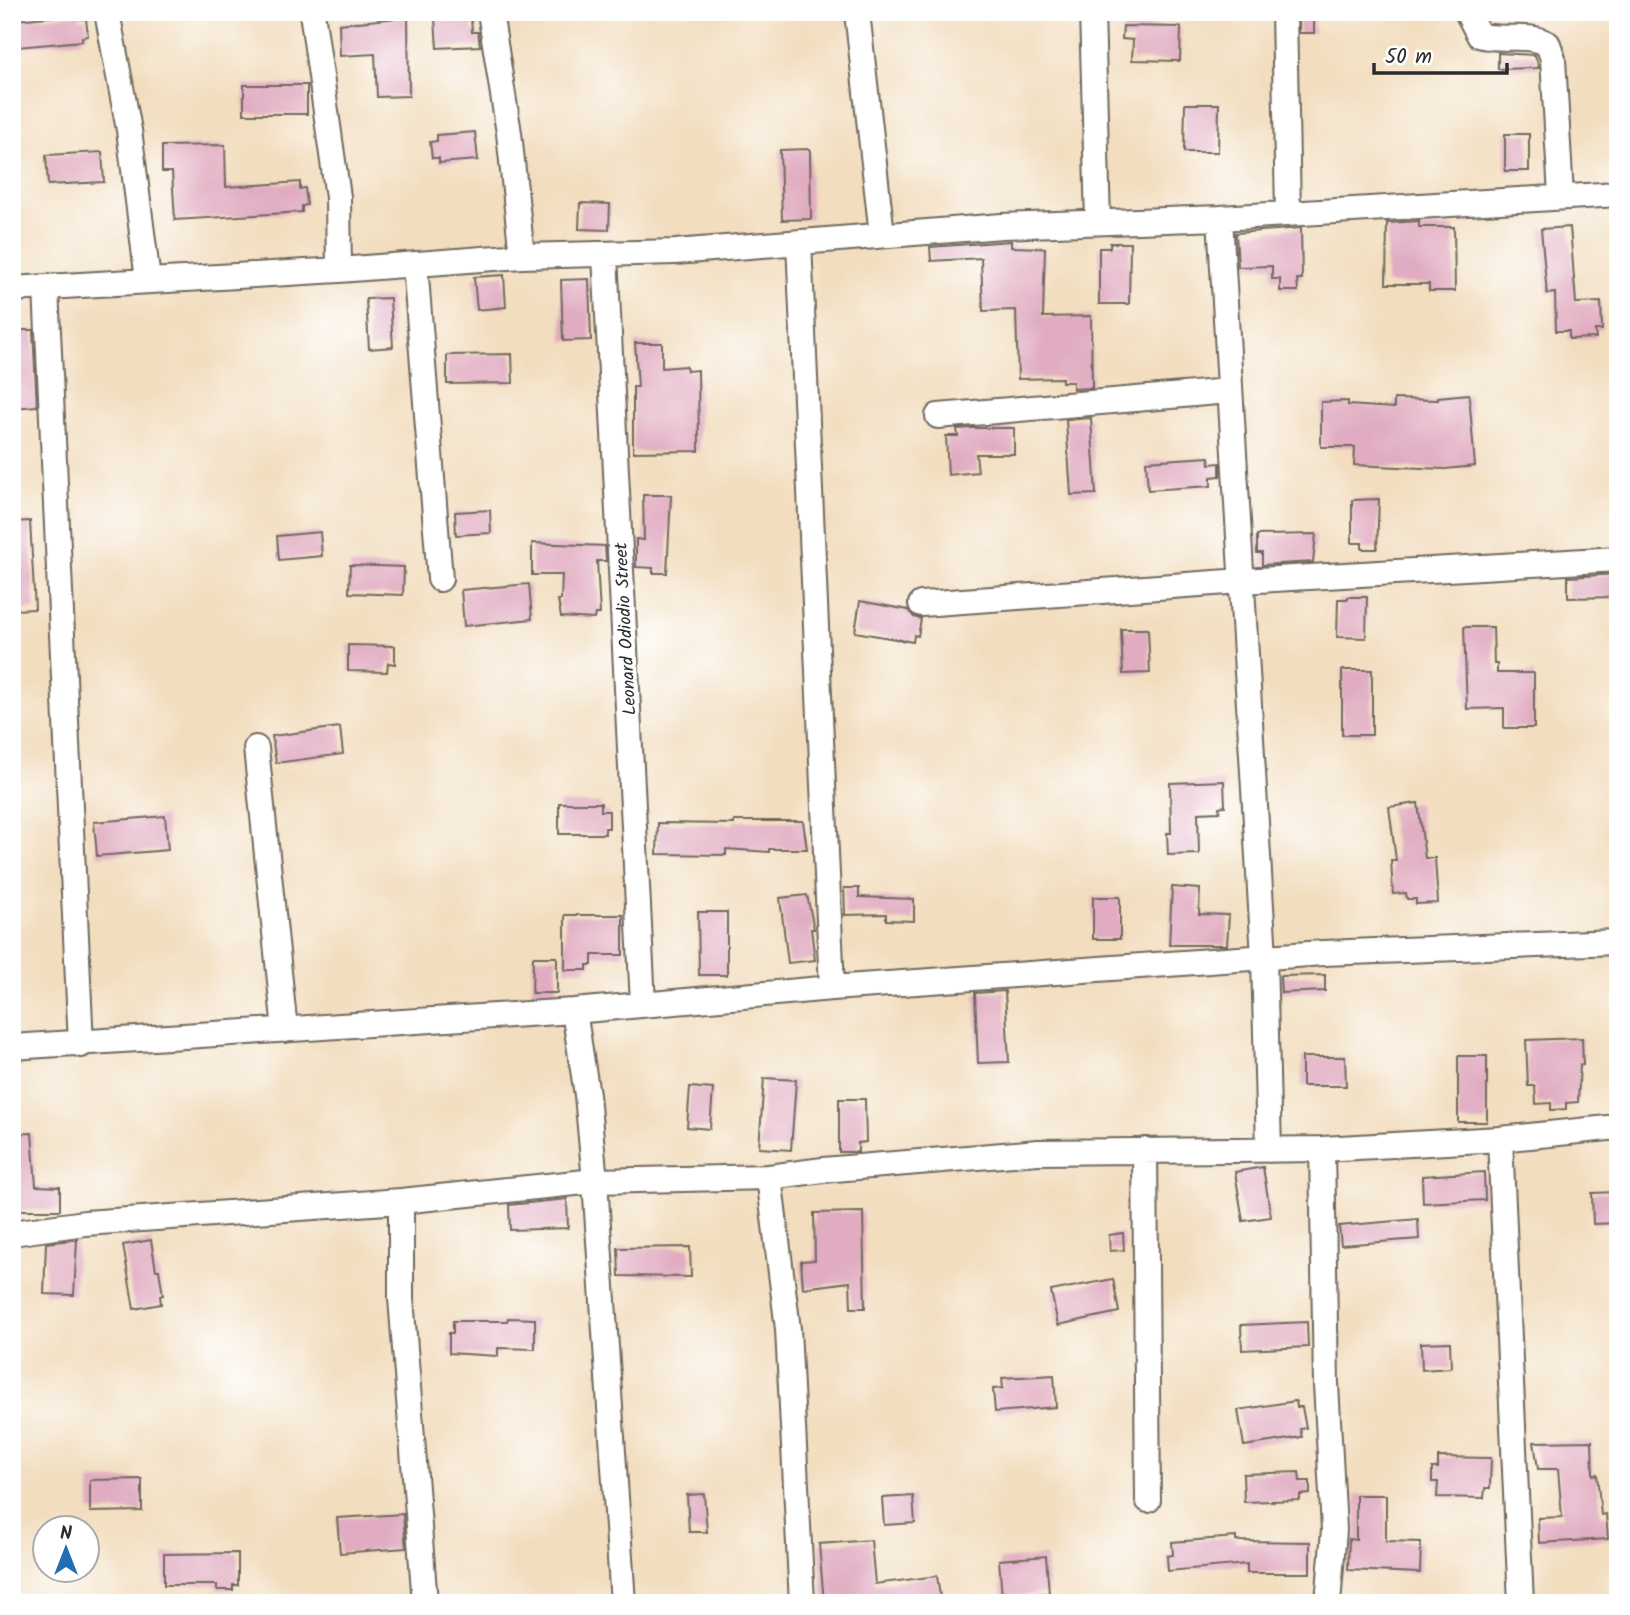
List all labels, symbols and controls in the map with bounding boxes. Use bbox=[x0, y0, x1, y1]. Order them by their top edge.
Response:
scale bar bbox=[1374, 32, 1508, 76]
text: 50 m bbox=[1385, 41, 1432, 74]
street label: Leonard Odiodio Street bbox=[607, 541, 646, 716]
north arrow bbox=[32, 1514, 102, 1584]
text: N bbox=[60, 1519, 72, 1549]

